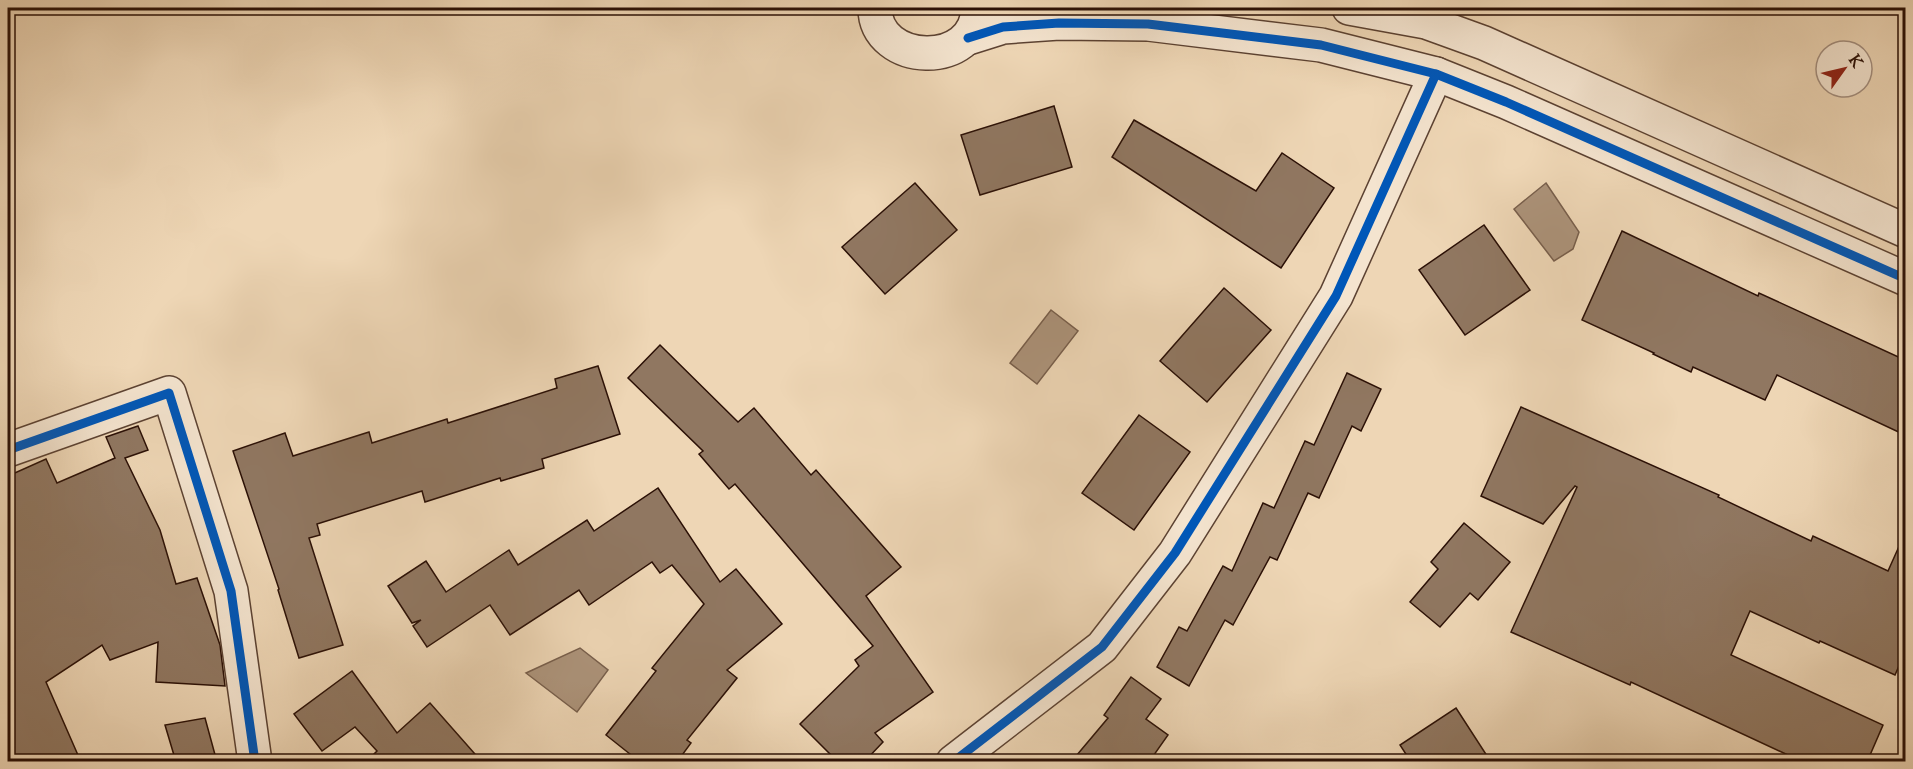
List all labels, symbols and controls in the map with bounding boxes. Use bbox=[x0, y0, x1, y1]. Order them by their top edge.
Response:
north arrow bbox=[1814, 39, 1874, 99]
text: K bbox=[1842, 51, 1867, 74]

